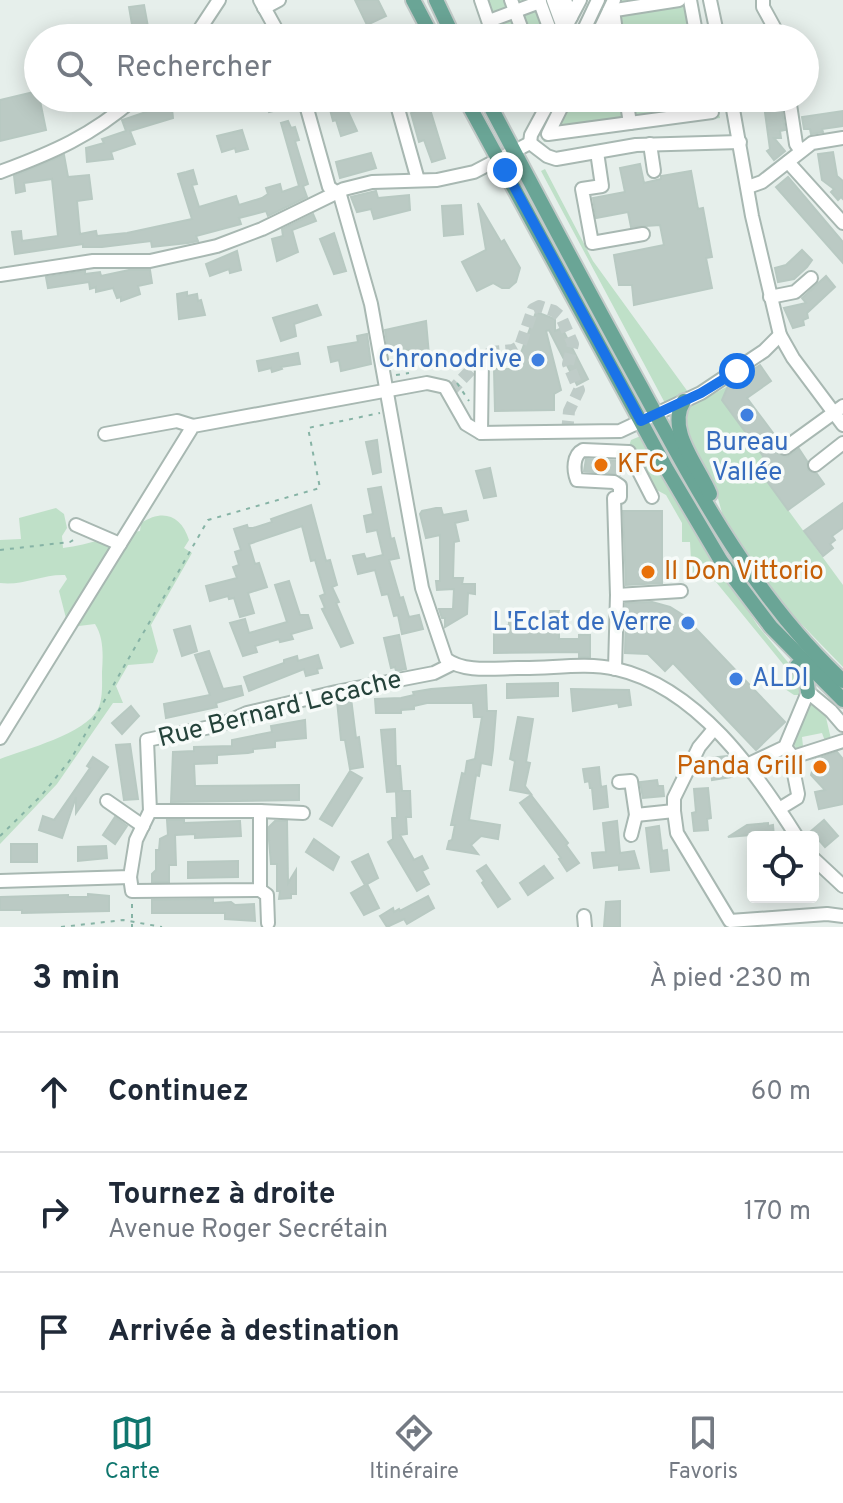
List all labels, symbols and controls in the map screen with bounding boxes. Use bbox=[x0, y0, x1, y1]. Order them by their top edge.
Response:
search box bbox=[24, 24, 819, 112]
icon: search bbox=[52, 46, 96, 90]
text: Rechercher bbox=[116, 50, 272, 87]
route end bbox=[487, 152, 523, 188]
place label: Chronodrive bbox=[378, 344, 522, 377]
marker: Chronodrive bbox=[529, 351, 547, 369]
route start bbox=[719, 353, 755, 389]
marker: Bureau Vallée bbox=[738, 406, 756, 424]
place label: Bureau Vallée bbox=[705, 427, 789, 490]
place label: KFC bbox=[617, 449, 665, 482]
marker: KFC bbox=[592, 456, 610, 474]
place label: Il Don Vittorio bbox=[664, 556, 824, 589]
marker: Il Don Vittorio bbox=[639, 563, 657, 581]
place label: L'Eclat de Verre bbox=[492, 607, 672, 640]
marker: L'Eclat de Verre bbox=[679, 614, 697, 632]
place label: ALDI bbox=[752, 663, 809, 696]
street label: Rue Bernard Lecache bbox=[155, 664, 405, 756]
marker: ALDI bbox=[727, 670, 745, 688]
place label: Panda Grill bbox=[677, 751, 804, 784]
marker: Panda Grill bbox=[811, 758, 829, 776]
map controls bbox=[747, 831, 819, 903]
button: locate bbox=[747, 831, 819, 903]
text: 3 min bbox=[32, 958, 120, 1001]
text: À pied · 230 m bbox=[650, 963, 811, 996]
icon: ahead bbox=[32, 1070, 76, 1114]
text: Continuez bbox=[108, 1074, 249, 1111]
text: 60 m bbox=[751, 1076, 811, 1109]
text: Tournez à droite bbox=[108, 1177, 336, 1214]
icon: right bbox=[32, 1190, 76, 1234]
text: 170 m bbox=[744, 1196, 811, 1229]
text: Avenue Roger Secrétain bbox=[108, 1214, 388, 1247]
icon: arrive bbox=[32, 1310, 76, 1354]
text: Arrivée à destination bbox=[108, 1314, 400, 1351]
tab: Carte bbox=[105, 1411, 160, 1486]
tab: Itinéraire bbox=[369, 1411, 459, 1486]
tab: Favoris bbox=[668, 1411, 738, 1486]

